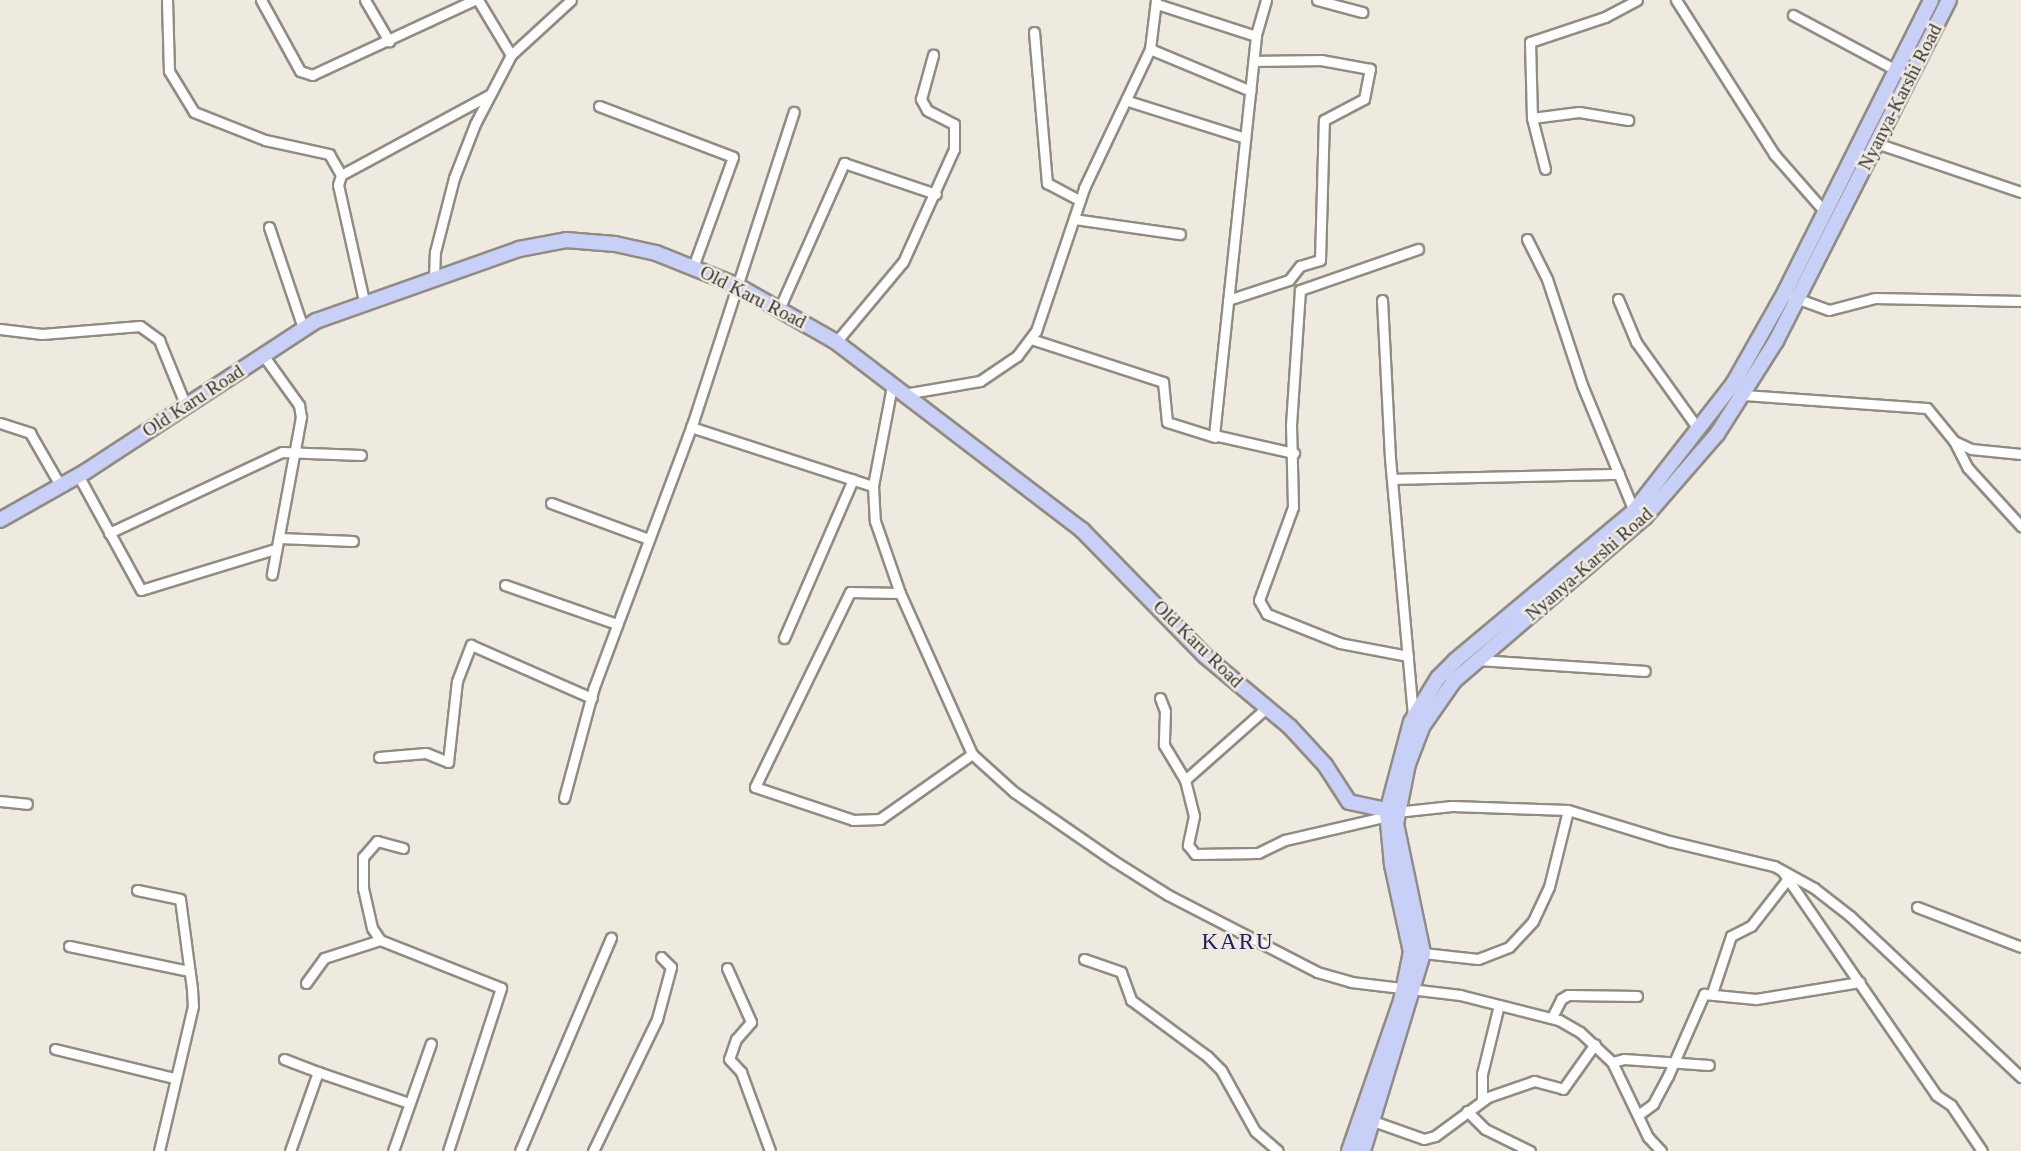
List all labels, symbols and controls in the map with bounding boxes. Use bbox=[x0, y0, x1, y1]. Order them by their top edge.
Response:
street label: Nyanya-Karshi Road bbox=[1853, 20, 1947, 174]
street label: Old Karu Road bbox=[696, 260, 810, 334]
street label: Old Karu Road bbox=[138, 360, 248, 442]
street label: Nyanya-Karshi Road bbox=[1521, 503, 1657, 625]
street label: Old Karu Road bbox=[1148, 595, 1248, 693]
district label: KARU bbox=[1202, 928, 1274, 956]

